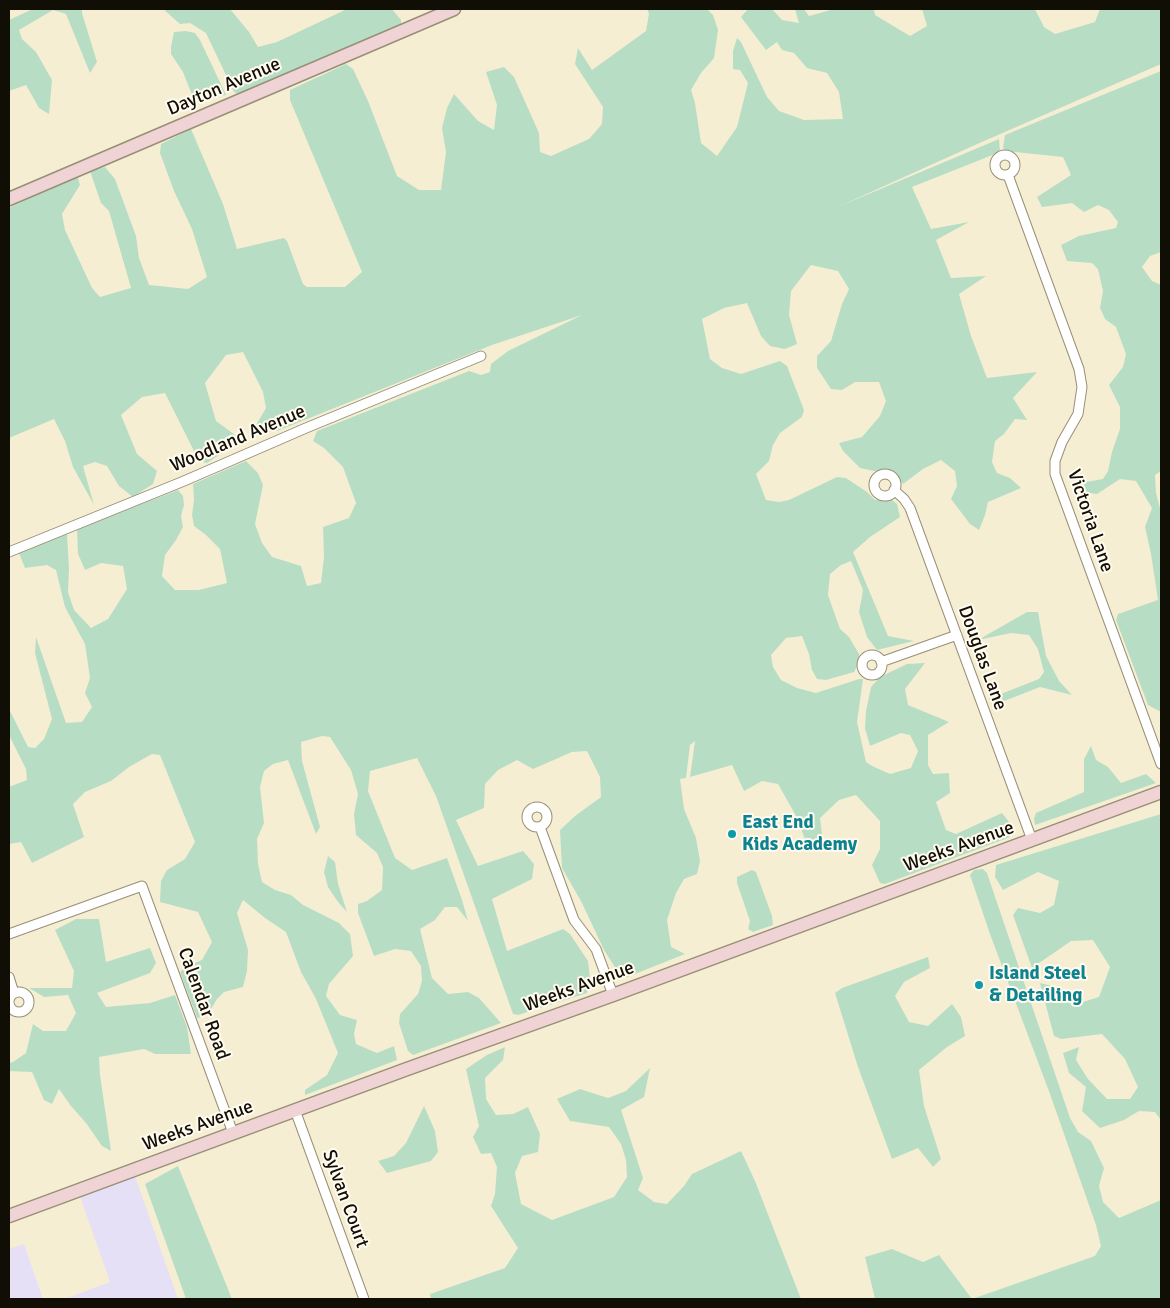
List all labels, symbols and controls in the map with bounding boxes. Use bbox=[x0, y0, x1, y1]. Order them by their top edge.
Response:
street label: Dayton Avenue bbox=[164, 53, 284, 121]
street label: Woodland Avenue bbox=[167, 400, 309, 478]
street label: Victoria Lane bbox=[1062, 467, 1118, 575]
street label: Douglas Lane bbox=[953, 603, 1011, 713]
place label: East End Kids Academy bbox=[742, 812, 857, 856]
street label: Weeks Avenue bbox=[901, 816, 1017, 878]
marker: East End Kids Academy bbox=[726, 828, 738, 840]
street label: Calendar Road bbox=[172, 945, 234, 1063]
street label: Weeks Avenue bbox=[521, 956, 637, 1018]
place label: Island Steel & Detailing bbox=[989, 963, 1086, 1007]
marker: Island Steel & Detailing bbox=[973, 979, 985, 991]
street label: Weeks Avenue bbox=[140, 1095, 256, 1157]
street label: Sylvan Court bbox=[317, 1147, 373, 1251]

